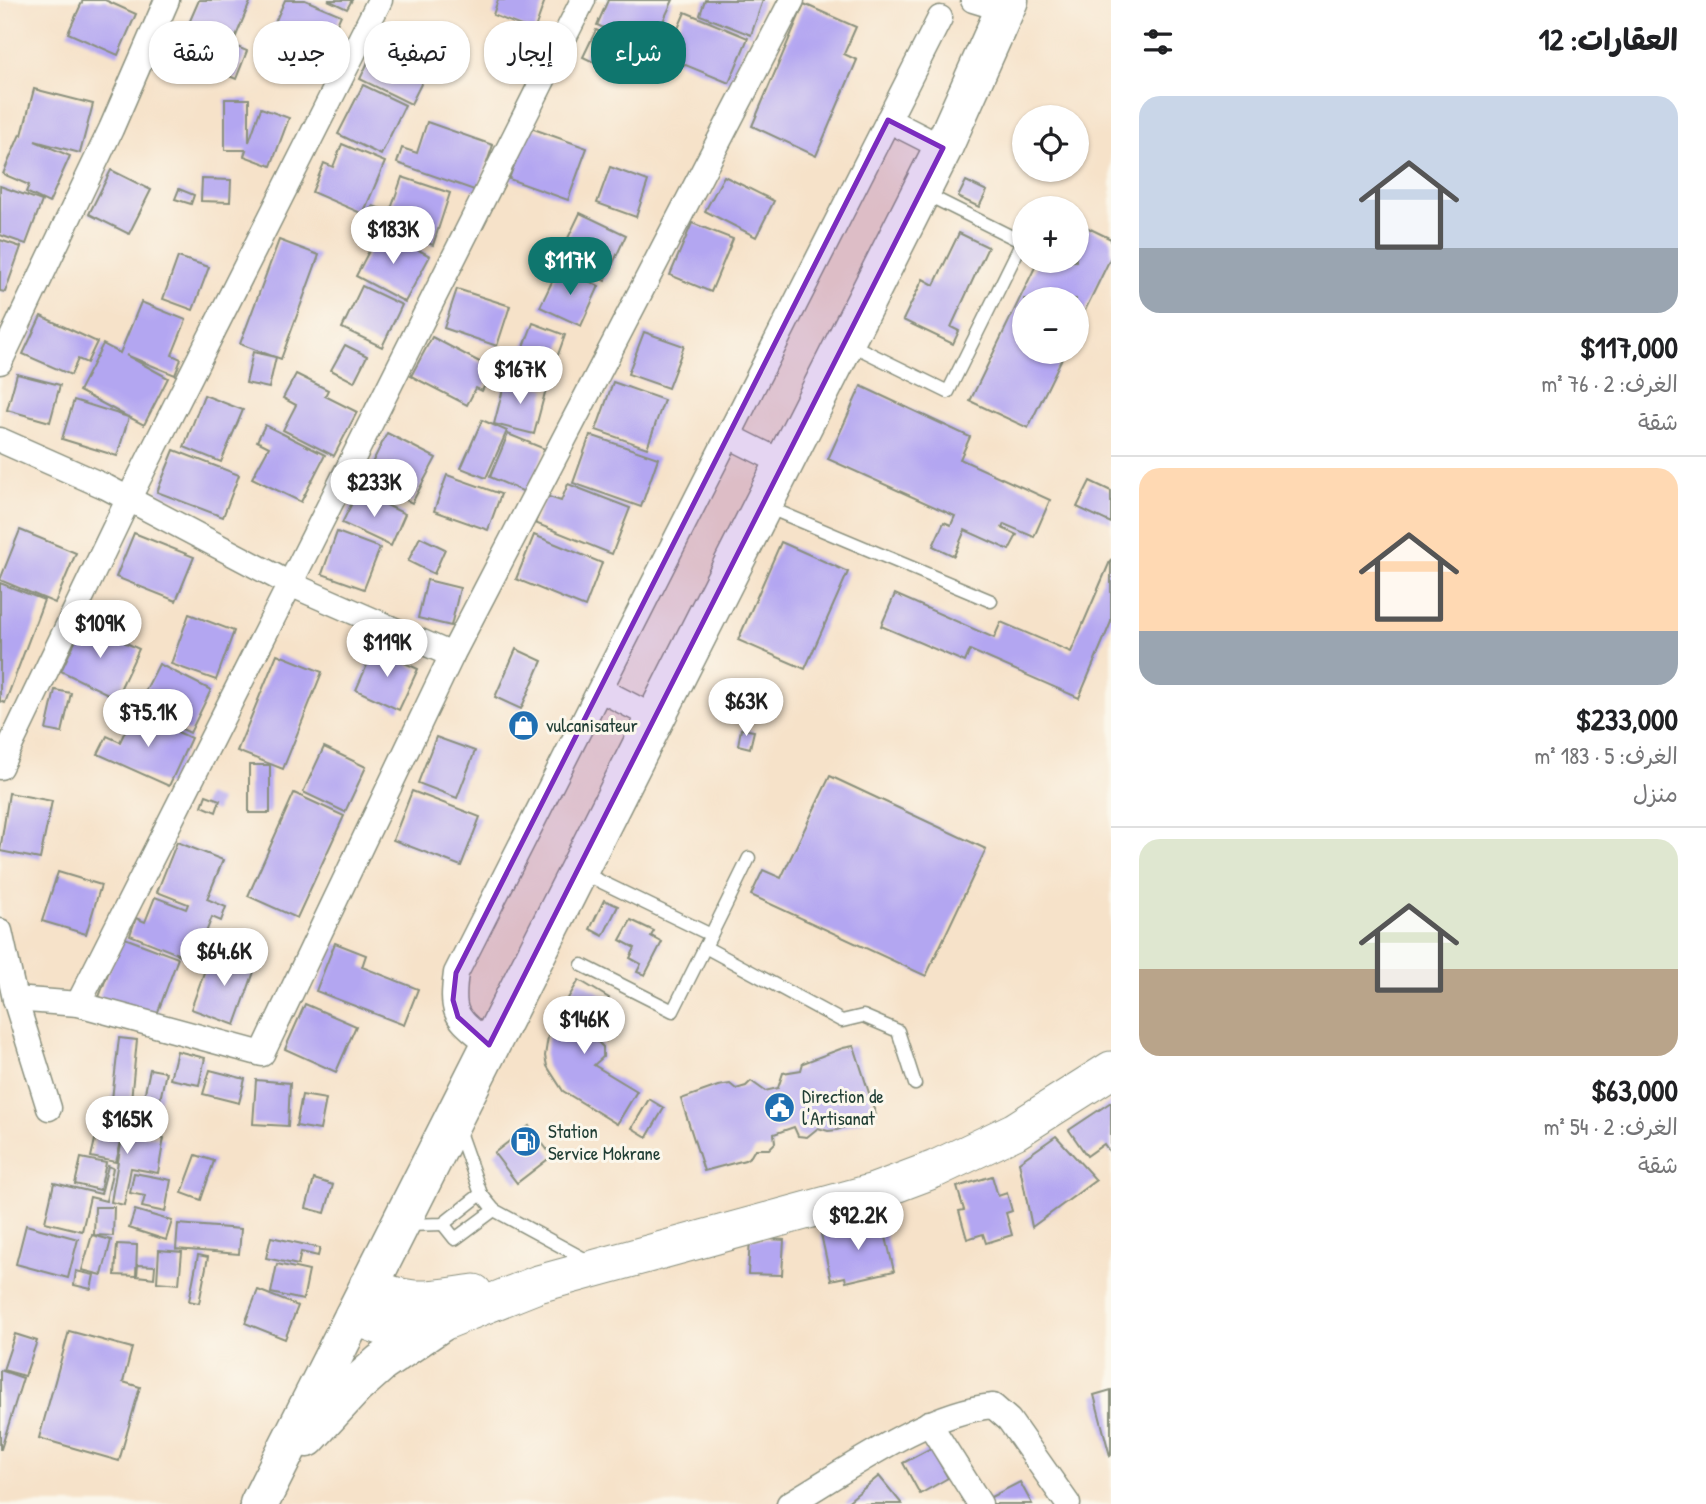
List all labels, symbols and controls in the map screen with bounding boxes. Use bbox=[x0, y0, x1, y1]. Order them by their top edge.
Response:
text: العقارات: 12 bbox=[1539, 19, 1678, 59]
chip: شقة bbox=[149, 21, 239, 84]
chip: جديد bbox=[253, 21, 350, 84]
chip: تصفية bbox=[364, 21, 470, 84]
chip: إيجار bbox=[484, 21, 577, 84]
chip: شراء bbox=[591, 21, 686, 84]
icon: filters bbox=[1139, 23, 1177, 61]
map controls bbox=[1012, 105, 1089, 364]
button: locate bbox=[1012, 105, 1089, 182]
icon: home bbox=[1346, 142, 1472, 268]
button: + bbox=[1012, 196, 1089, 273]
pin: $183K bbox=[344, 206, 442, 266]
text: $183K bbox=[367, 213, 419, 244]
pin: $117K bbox=[521, 238, 619, 297]
text: $117K bbox=[544, 244, 596, 275]
button: − bbox=[1012, 287, 1089, 364]
text: $117,000 bbox=[1580, 327, 1678, 367]
pin: $167K bbox=[471, 346, 569, 406]
text: $167K bbox=[494, 353, 546, 384]
text: الغرف: 2 · 76 m² bbox=[1542, 368, 1678, 399]
text: شقة bbox=[1638, 406, 1678, 437]
pin: $233K bbox=[325, 460, 423, 519]
text: $233K bbox=[346, 466, 402, 497]
icon: home bbox=[1346, 514, 1472, 640]
pin: $109K bbox=[51, 600, 149, 660]
text: $109K bbox=[75, 607, 125, 638]
pin: $119K bbox=[338, 620, 436, 679]
text: $119K bbox=[363, 626, 411, 657]
pin: $63K bbox=[705, 678, 787, 738]
text: $63K bbox=[724, 685, 768, 716]
pin: $75.1K bbox=[91, 690, 205, 749]
text: $75.1K bbox=[119, 696, 177, 727]
text: $233,000 bbox=[1575, 699, 1678, 739]
shop icon: vulcanisateur bbox=[506, 708, 540, 742]
place label: vulcanisateur bbox=[546, 712, 638, 738]
text: الغرف: 5 · 183 m² bbox=[1535, 740, 1678, 771]
text: منزل bbox=[1633, 778, 1678, 809]
icon: home bbox=[1346, 885, 1472, 1011]
pin: $64.6K bbox=[167, 928, 281, 988]
text: $64.6K bbox=[196, 935, 252, 966]
pin: $146K bbox=[535, 996, 633, 1056]
text: $146K bbox=[559, 1003, 609, 1034]
text: $63,000 bbox=[1591, 1070, 1678, 1110]
place label: Direction de l'Artisanat bbox=[802, 1083, 884, 1131]
public building icon: Direction de l'Artisanat bbox=[762, 1090, 796, 1124]
pin: $165K bbox=[78, 1096, 176, 1156]
text: $165K bbox=[102, 1103, 152, 1134]
text: الغرف: 2 · 54 m² bbox=[1544, 1111, 1678, 1142]
place label: Station Service Mokrane bbox=[548, 1118, 661, 1166]
fuel station icon: Station Service Mokrane bbox=[508, 1125, 542, 1159]
text: شقة bbox=[1638, 1149, 1678, 1180]
pin: $92.2K bbox=[801, 1192, 915, 1252]
text: $92.2K bbox=[829, 1199, 887, 1230]

